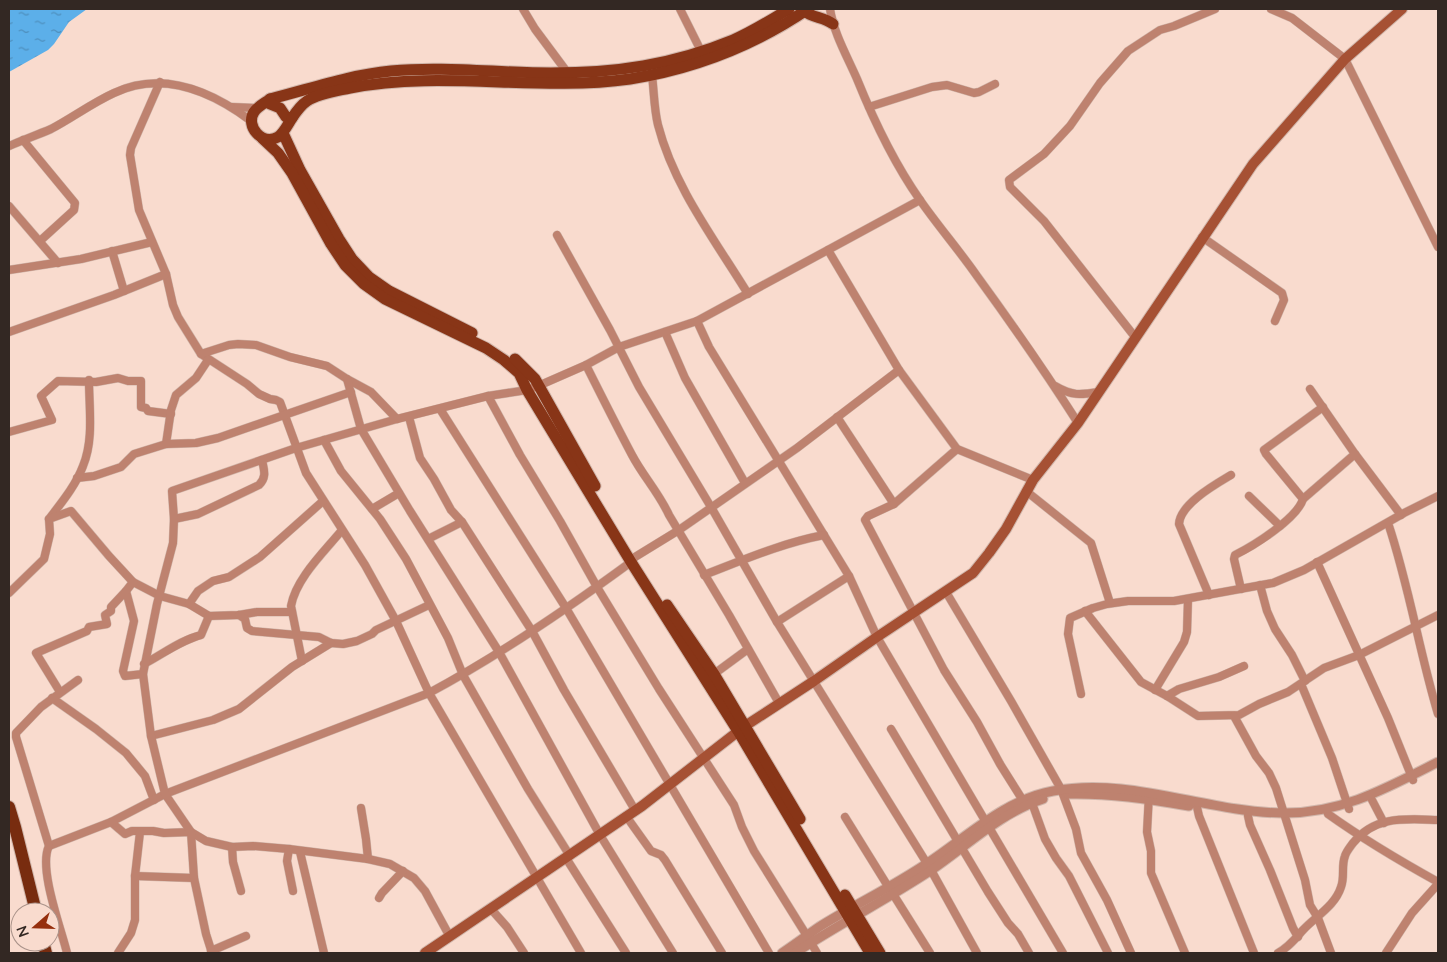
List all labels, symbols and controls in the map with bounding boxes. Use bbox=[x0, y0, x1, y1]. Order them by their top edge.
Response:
north arrow bbox=[10, 902, 60, 952]
text: N bbox=[12, 924, 32, 940]

